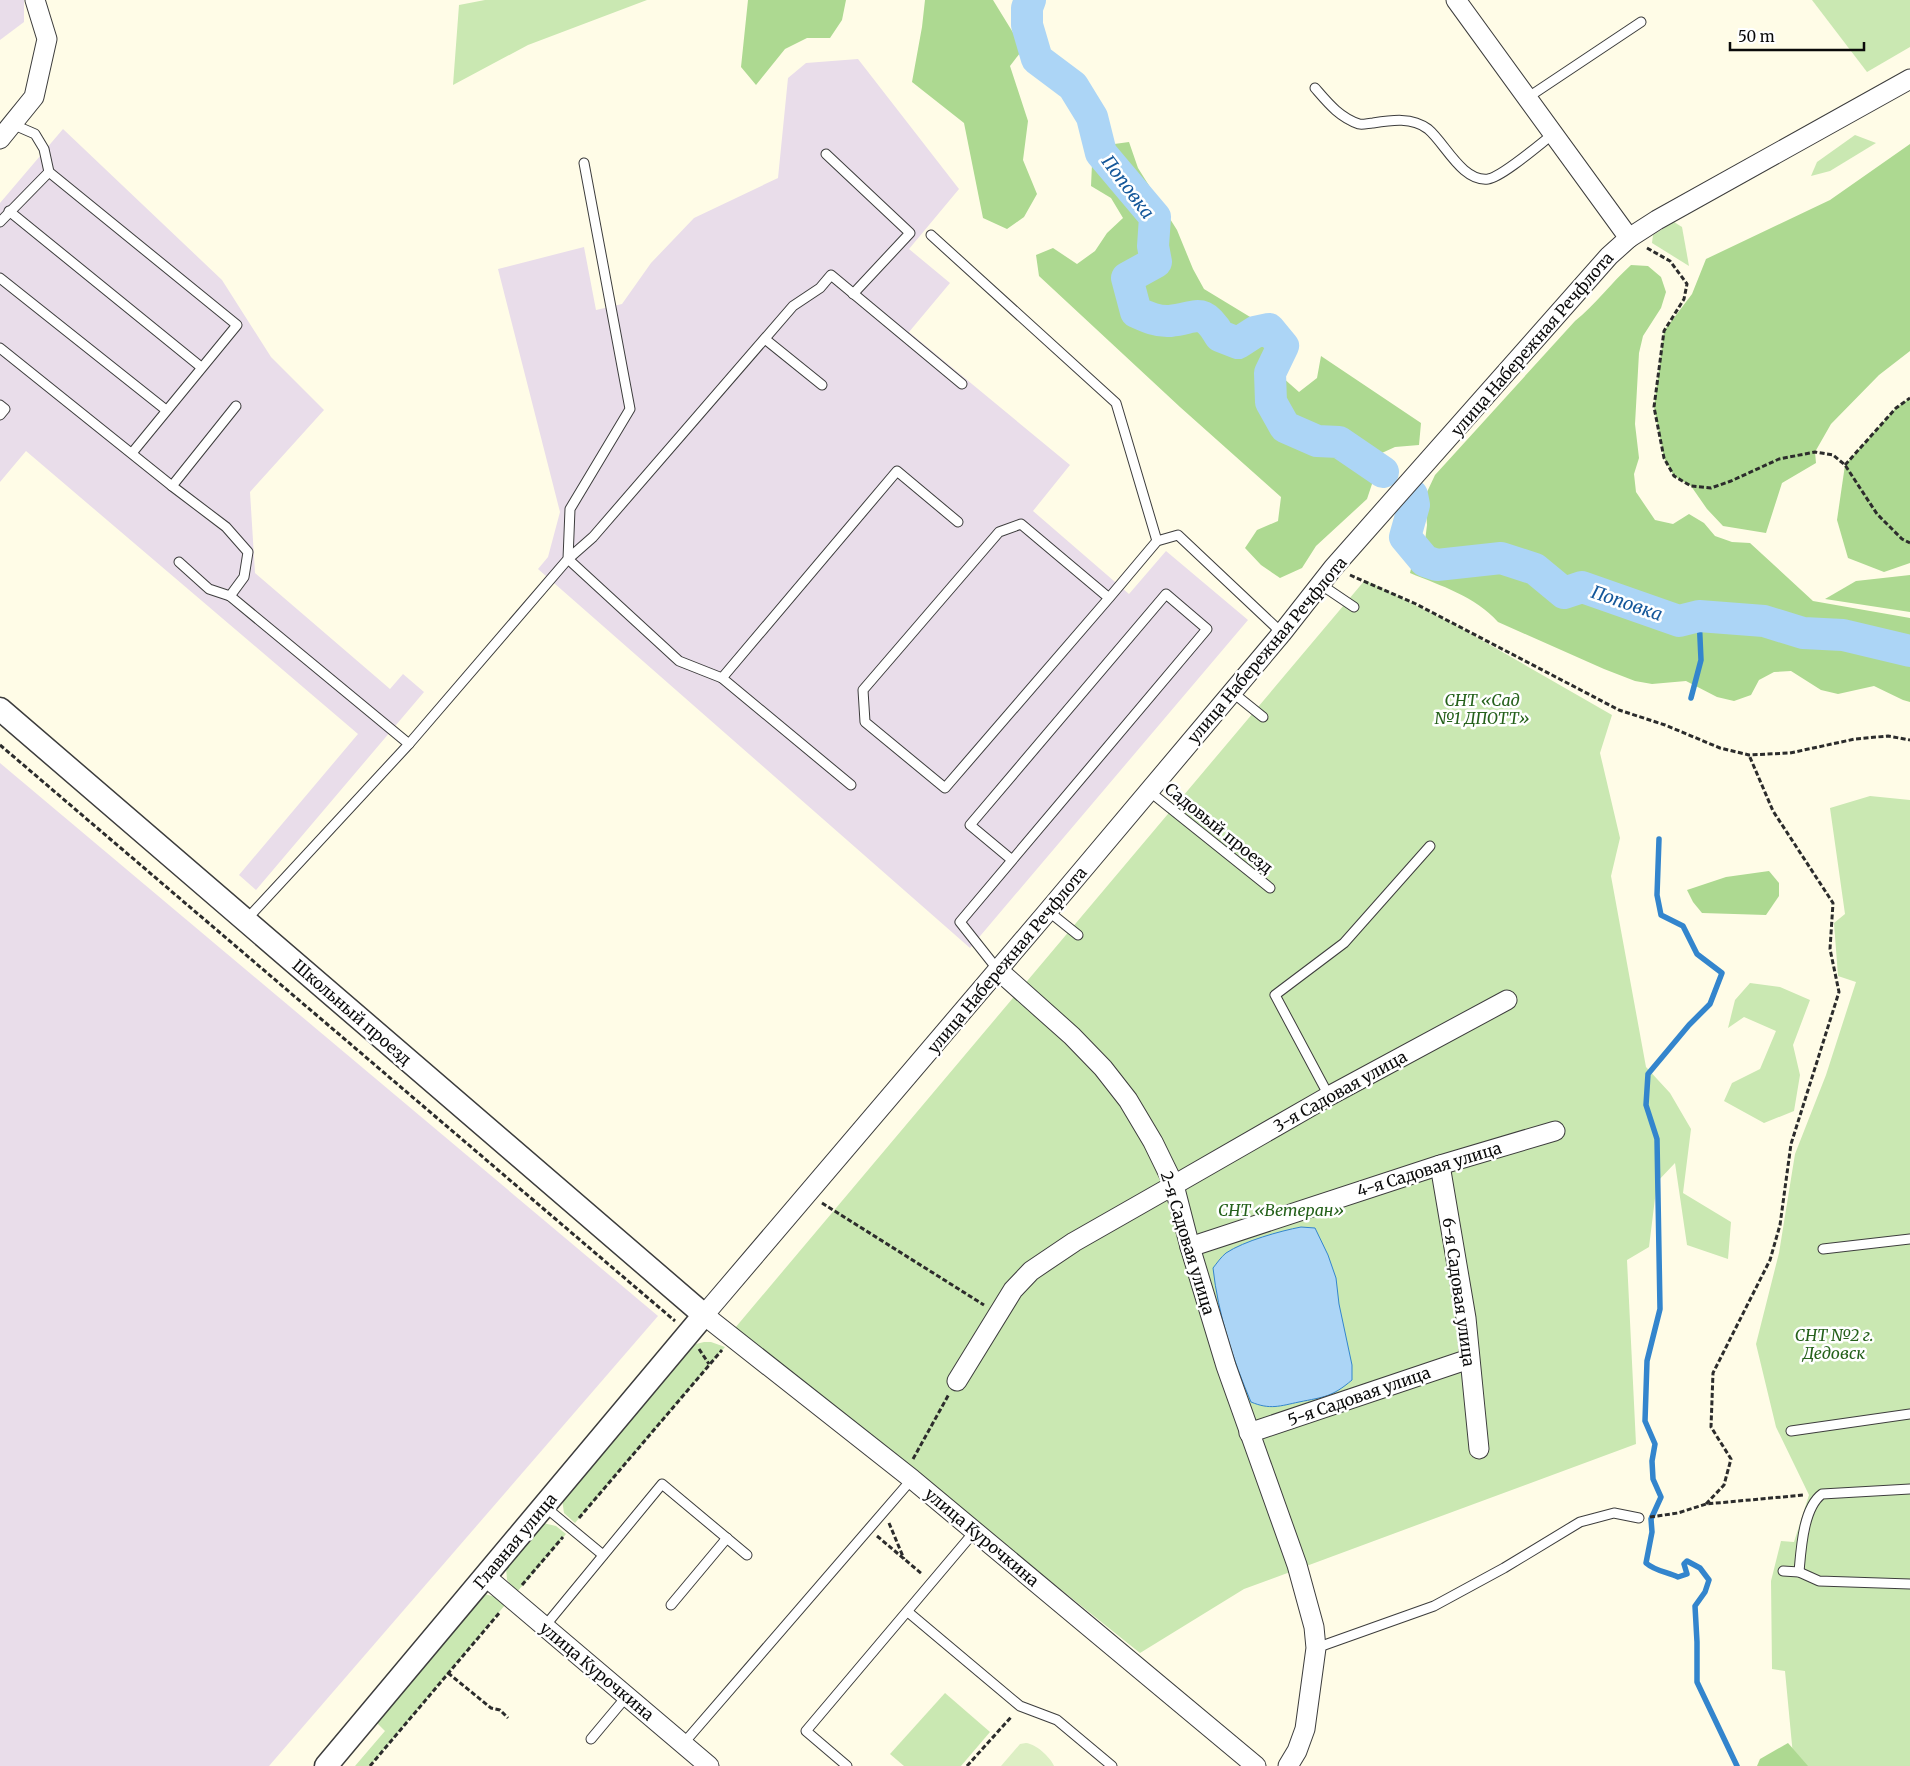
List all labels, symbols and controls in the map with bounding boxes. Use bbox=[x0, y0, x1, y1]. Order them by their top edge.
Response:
scale bar bbox=[1730, 20, 1864, 52]
text: 50 m bbox=[1738, 27, 1775, 46]
water label: Поповка bbox=[1097, 151, 1159, 223]
street label: улица Набережная Речфлота bbox=[1447, 248, 1618, 440]
street label: улица Набережная Речфлота bbox=[1183, 552, 1351, 747]
water label: Поповка bbox=[1588, 580, 1666, 626]
park label: СНТ «Сад №1 ДПОТТ» bbox=[1435, 690, 1529, 728]
street label: Садовый проезд bbox=[1161, 778, 1277, 878]
street label: улица Набережная Речфлота bbox=[923, 862, 1091, 1057]
street label: Школьный проезд bbox=[288, 955, 416, 1069]
street label: 3-я Садовая улица bbox=[1270, 1046, 1410, 1136]
street label: 4-я Садовая улица bbox=[1354, 1137, 1504, 1200]
street label: 2-я Садовая улица bbox=[1157, 1169, 1219, 1318]
park label: СНТ «Ветеран» bbox=[1218, 1200, 1344, 1220]
street label: 6-я Садовая улица bbox=[1439, 1216, 1479, 1368]
park label: СНТ №2 г. Дедовск bbox=[1795, 1325, 1873, 1363]
street label: 5-я Садовая улица bbox=[1285, 1362, 1433, 1430]
street label: улица Курочкина bbox=[921, 1483, 1043, 1591]
street label: Главная улица bbox=[469, 1489, 561, 1593]
street label: улица Курочкина bbox=[536, 1617, 658, 1725]

